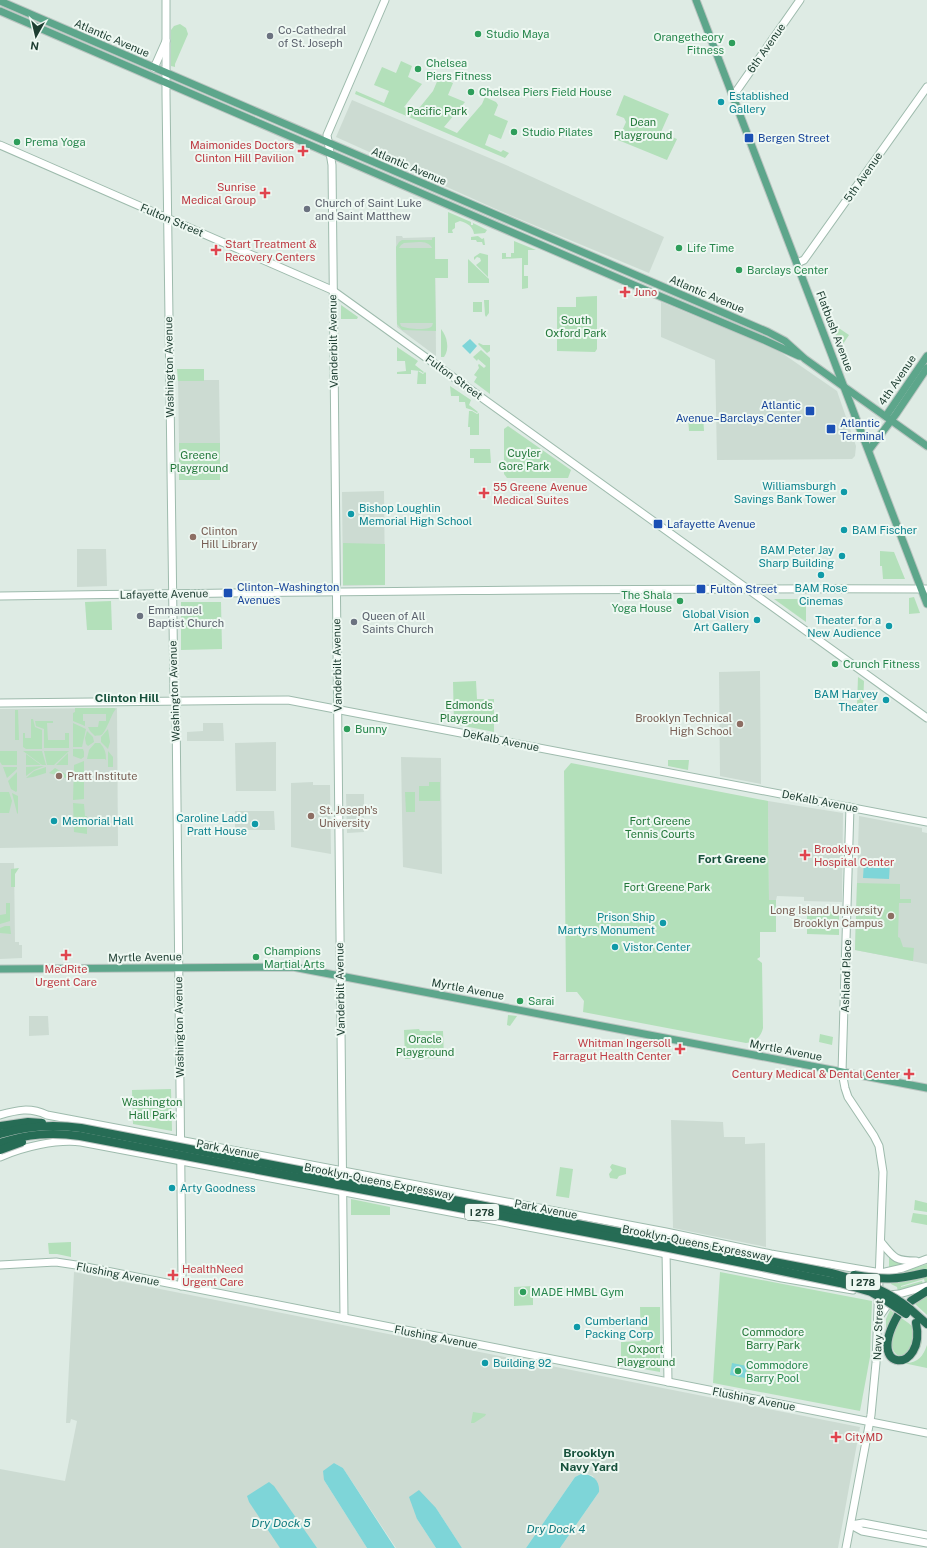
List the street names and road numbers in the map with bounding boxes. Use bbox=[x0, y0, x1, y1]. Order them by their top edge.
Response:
street label: Atlantic Avenue bbox=[73, 17, 151, 59]
street label: 6th Avenue bbox=[744, 21, 788, 75]
street label: Atlantic Avenue bbox=[370, 145, 448, 187]
street label: 5th Avenue bbox=[841, 150, 885, 204]
street label: Fulton Street bbox=[139, 201, 205, 239]
street label: Atlantic Avenue bbox=[668, 273, 746, 315]
street label: Flatbush Avenue bbox=[814, 289, 856, 373]
street label: Vanderbilt Avenue bbox=[326, 294, 340, 388]
street label: Washington Avenue bbox=[162, 316, 176, 418]
street label: Fulton Street bbox=[423, 352, 485, 402]
street label: 4th Avenue bbox=[876, 353, 918, 407]
street label: Lafayette Avenue bbox=[120, 587, 208, 601]
street label: Vanderbilt Avenue bbox=[330, 618, 344, 712]
street label: Washington Avenue bbox=[166, 640, 182, 742]
street label: DeKalb Avenue bbox=[462, 727, 540, 753]
street label: DeKalb Avenue bbox=[781, 788, 859, 814]
street label: Ashland Place bbox=[839, 939, 853, 1013]
street label: Vanderbilt Avenue bbox=[333, 942, 347, 1036]
street label: Myrtle Avenue bbox=[108, 950, 182, 964]
street label: Washington Avenue bbox=[172, 976, 186, 1078]
street label: Myrtle Avenue bbox=[431, 976, 505, 1002]
street label: Myrtle Avenue bbox=[749, 1037, 823, 1063]
street label: Park Avenue bbox=[195, 1137, 261, 1161]
street label: Brooklyn-Queens Expressway bbox=[303, 1161, 455, 1201]
street label: Park Avenue bbox=[513, 1197, 579, 1221]
road number: I 278 bbox=[465, 1204, 499, 1220]
street label: Brooklyn-Queens Expressway bbox=[621, 1223, 773, 1263]
street label: Flushing Avenue bbox=[75, 1260, 161, 1288]
road number: I 278 bbox=[846, 1274, 880, 1290]
street label: Navy Street bbox=[871, 1300, 885, 1360]
street label: Flushing Avenue bbox=[393, 1323, 479, 1351]
street label: Flushing Avenue bbox=[711, 1385, 797, 1413]

